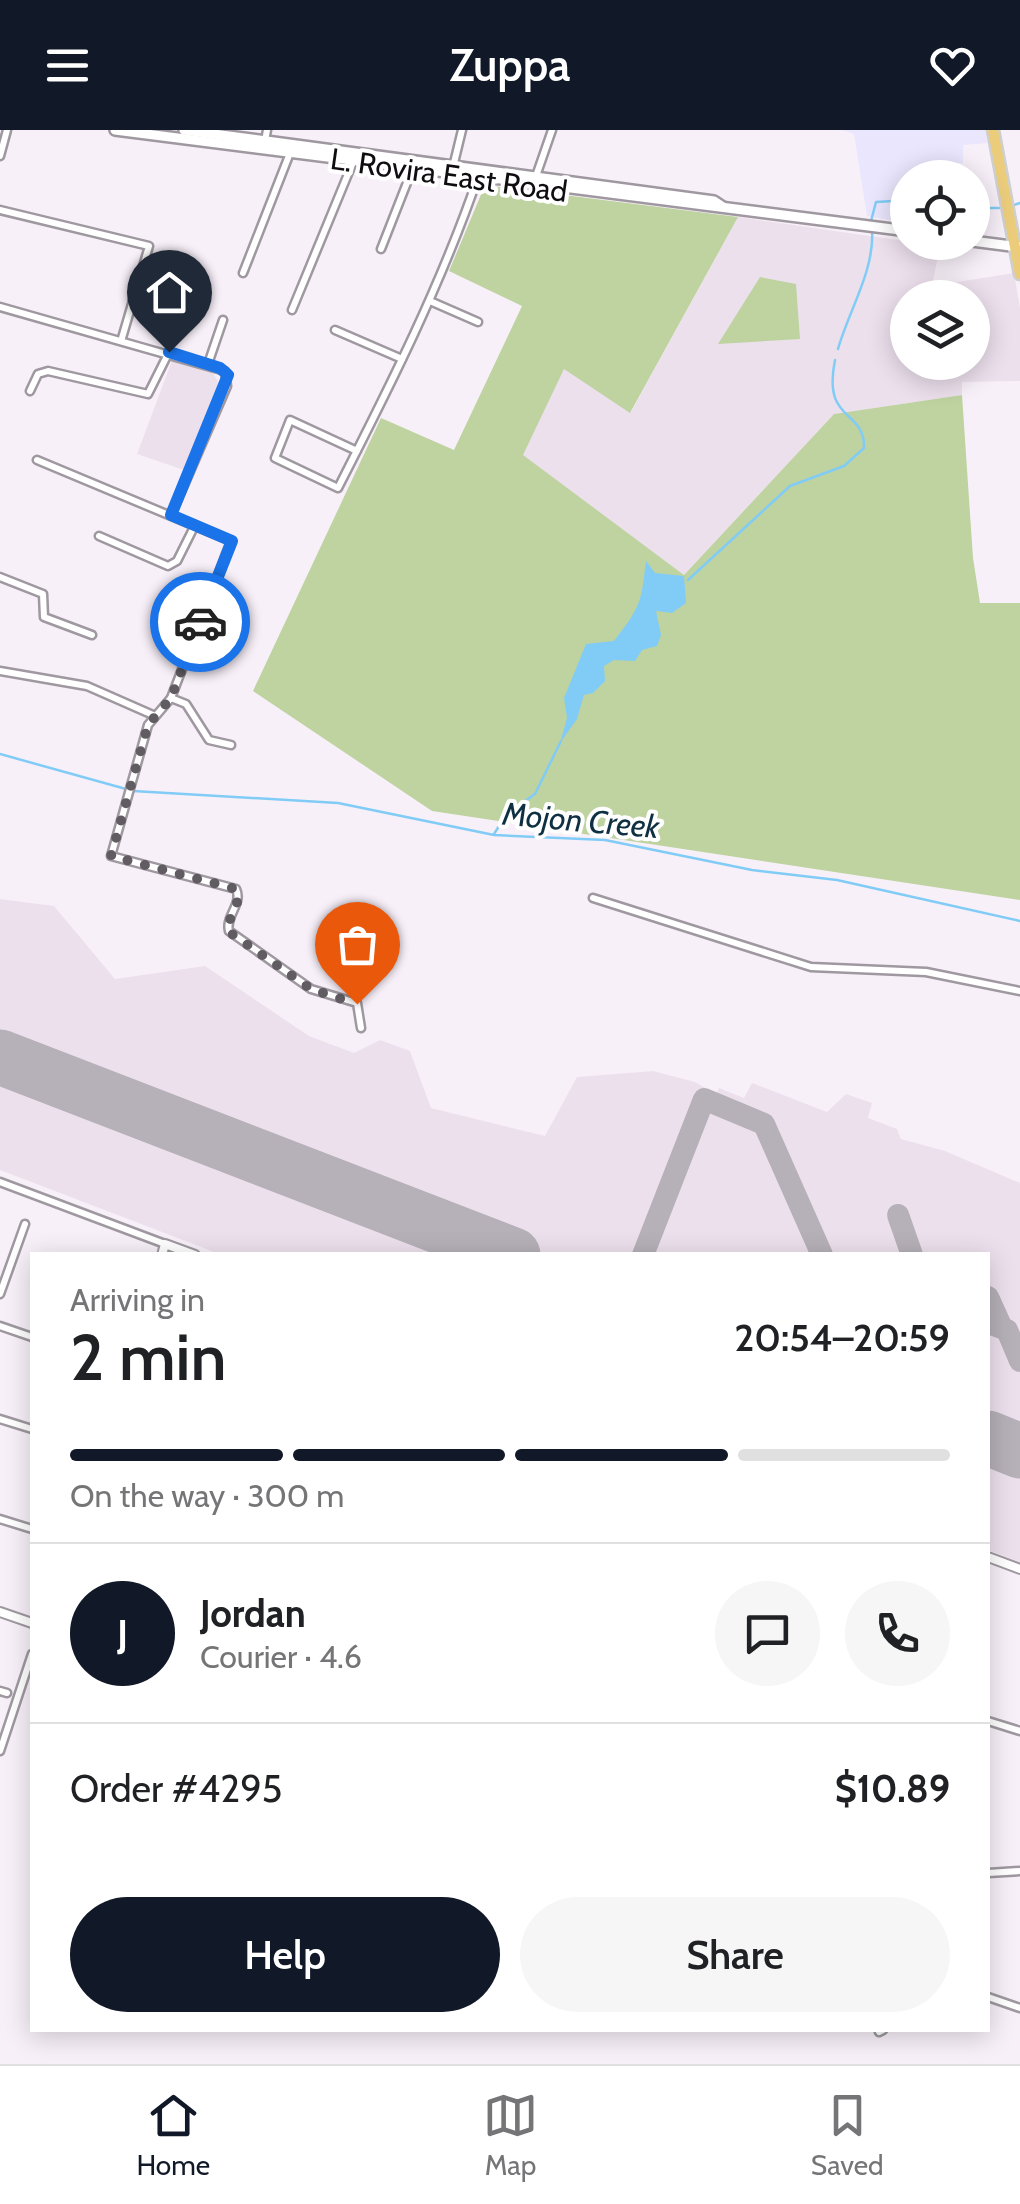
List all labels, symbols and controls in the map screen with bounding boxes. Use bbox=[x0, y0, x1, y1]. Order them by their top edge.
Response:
icon: menu bbox=[40, 38, 95, 93]
text: Zuppa bbox=[450, 38, 570, 92]
icon: heart bbox=[925, 38, 980, 93]
street label: L. Rovira East Road bbox=[328, 140, 570, 210]
map controls bbox=[890, 160, 990, 380]
button: locate bbox=[890, 160, 990, 260]
pin bbox=[127, 250, 212, 353]
icon: home bbox=[142, 265, 197, 320]
button: layers bbox=[890, 280, 990, 380]
courier bbox=[150, 572, 250, 672]
icon: car bbox=[173, 595, 228, 650]
water label: Mojon Creek bbox=[500, 794, 662, 846]
pin bbox=[315, 902, 400, 1005]
icon: bag bbox=[330, 917, 385, 972]
text: Arriving in bbox=[70, 1280, 205, 1319]
text: 20:54–20:59 bbox=[734, 1314, 950, 1361]
text: 2 min bbox=[70, 1317, 227, 1396]
text: On the way · 300 m bbox=[70, 1476, 344, 1515]
button: chat bbox=[715, 1581, 820, 1686]
button: phone bbox=[845, 1581, 950, 1686]
text: Jordan bbox=[200, 1590, 306, 1637]
text: J bbox=[117, 1610, 128, 1657]
text: Courier · 4.6 bbox=[200, 1637, 362, 1676]
text: Order #4295 bbox=[70, 1765, 282, 1812]
text: $10.89 bbox=[835, 1765, 950, 1812]
button: Help bbox=[70, 1897, 500, 2012]
button: Share bbox=[520, 1897, 950, 2012]
tab: Home bbox=[136, 2088, 210, 2182]
tab: Map bbox=[483, 2088, 538, 2182]
tab: Saved bbox=[811, 2088, 884, 2182]

